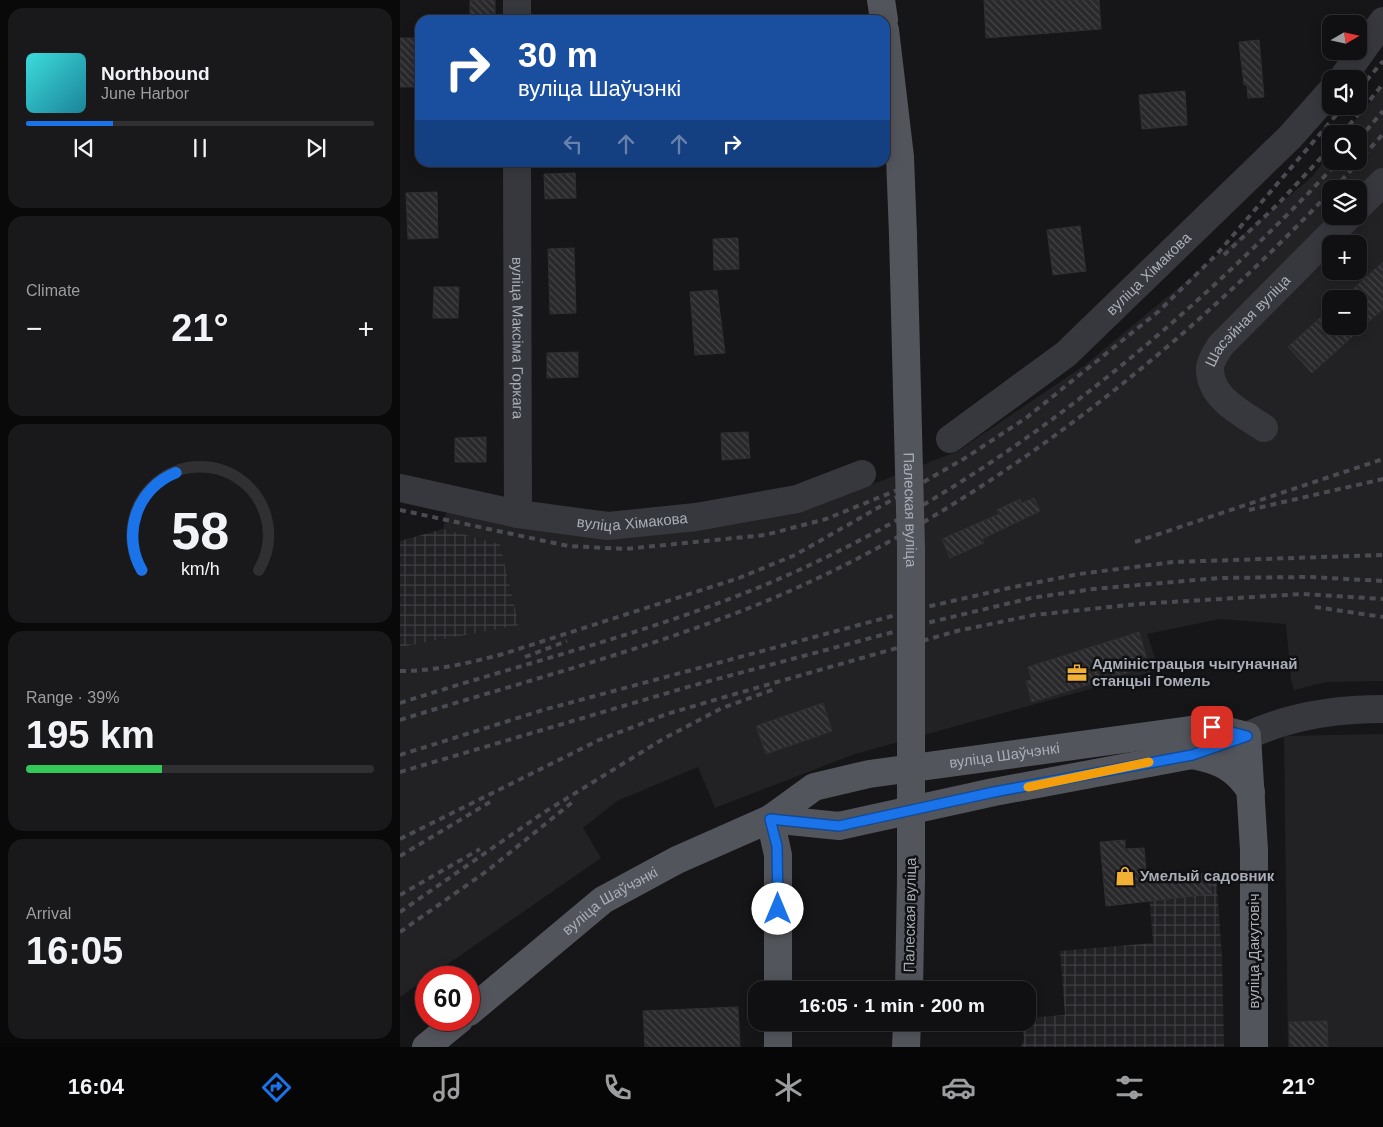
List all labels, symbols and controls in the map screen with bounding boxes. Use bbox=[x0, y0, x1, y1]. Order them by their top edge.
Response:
north arrow bbox=[1322, 15, 1368, 60]
map controls bbox=[1322, 15, 1367, 335]
icon: right bbox=[435, 35, 500, 100]
text: 30 m bbox=[518, 35, 598, 74]
text: Northbound bbox=[101, 63, 210, 84]
button: sound bbox=[1322, 70, 1367, 115]
text: вуліца Шаўчэнкі bbox=[518, 76, 681, 101]
text: June Harbor bbox=[101, 85, 189, 102]
button: search bbox=[1322, 125, 1367, 170]
icon: left bbox=[559, 130, 587, 158]
icon: ahead bbox=[612, 130, 640, 158]
icon: ahead bbox=[665, 130, 693, 158]
icon: right bbox=[718, 130, 746, 158]
icon: previous bbox=[70, 134, 98, 162]
icon: pause bbox=[186, 134, 214, 162]
icon: next bbox=[302, 134, 330, 162]
button: layers bbox=[1322, 180, 1367, 225]
street label: вуліца Хімакова bbox=[1103, 228, 1195, 318]
button: + bbox=[1322, 235, 1367, 280]
street label: вуліца Максіма Горкага bbox=[509, 257, 527, 420]
street label: Шасэйная вуліца bbox=[1201, 271, 1294, 369]
text: Climate bbox=[26, 282, 80, 299]
button: − bbox=[1322, 290, 1367, 335]
text: 21° bbox=[171, 307, 229, 349]
text: − bbox=[26, 313, 42, 344]
text: + bbox=[358, 313, 374, 344]
street label: Палеская вуліца bbox=[901, 452, 920, 568]
text: 58 bbox=[171, 502, 229, 560]
street label: вуліца Хімакова bbox=[576, 509, 689, 535]
text: km/h bbox=[181, 559, 219, 579]
place label: Адміністрацыя чыгуначнай станцыі Гомель bbox=[1092, 655, 1297, 689]
office icon: Адміністрацыя чыгуначнай станцыі Гомель bbox=[1066, 662, 1088, 684]
text: Range · 39% bbox=[26, 689, 119, 706]
pin bbox=[1191, 706, 1233, 748]
icon: arrive bbox=[1198, 713, 1226, 741]
text: 195 km bbox=[26, 714, 155, 756]
street label: вуліца Шаўчэнкі bbox=[948, 739, 1061, 771]
street label: Палеская вуліца bbox=[900, 857, 919, 973]
street label: вуліца Шаўчэнкі bbox=[559, 863, 660, 938]
shop icon: Умелый садовник bbox=[1114, 865, 1136, 887]
place label: Умелый садовник bbox=[1140, 867, 1275, 884]
position arrow bbox=[751, 882, 803, 934]
street label: вуліца Дакутовіч bbox=[1245, 894, 1262, 1008]
text: Arrival bbox=[26, 905, 71, 922]
text: 16:05 bbox=[26, 930, 123, 972]
speed limit sign: 60 bbox=[415, 966, 480, 1031]
text: 16:05 · 1 min · 200 m bbox=[799, 995, 985, 1016]
icon: directions bbox=[259, 1070, 294, 1105]
icon: music bbox=[430, 1070, 465, 1105]
icon: phone bbox=[600, 1070, 635, 1105]
icon: climate bbox=[771, 1070, 806, 1105]
icon: car bbox=[941, 1070, 976, 1105]
icon: filters bbox=[1112, 1070, 1147, 1105]
text: 16:04 bbox=[68, 1074, 124, 1099]
text: 21° bbox=[1282, 1074, 1315, 1099]

